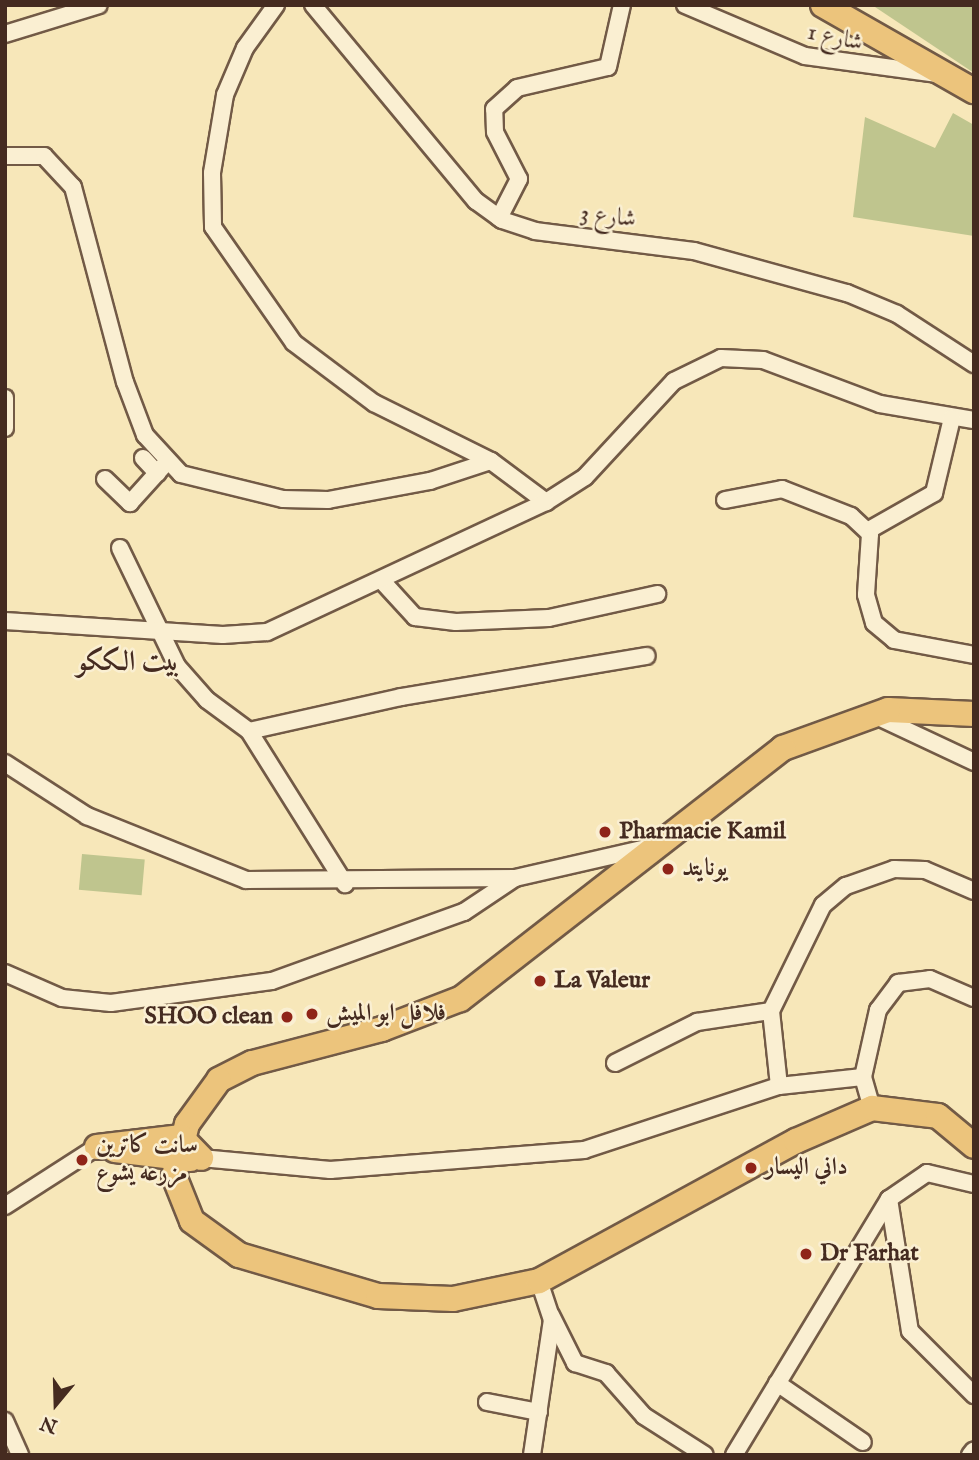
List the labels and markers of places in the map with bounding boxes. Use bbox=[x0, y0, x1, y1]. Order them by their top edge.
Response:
place label: Pharmacie Kamil bbox=[619, 818, 786, 846]
marker: Pharmacie Kamil bbox=[597, 824, 613, 840]
place label: يونايتد bbox=[682, 855, 727, 883]
marker: يونايتد bbox=[660, 861, 676, 877]
place label: La Valeur bbox=[554, 967, 650, 995]
marker: La Valeur bbox=[532, 973, 548, 989]
place label: فلافل ابو الميش bbox=[326, 1000, 446, 1028]
place label: SHOO clean bbox=[144, 1003, 273, 1031]
marker: فلافل ابو الميش bbox=[304, 1006, 320, 1022]
marker: SHOO clean bbox=[279, 1009, 295, 1025]
place label: سانت كاترين مزرعه يشوع bbox=[96, 1132, 198, 1188]
marker: سانت كاترين مزرعه يشوع bbox=[74, 1152, 90, 1168]
place label: داني اليسار bbox=[765, 1154, 848, 1182]
marker: داني اليسار bbox=[743, 1160, 759, 1176]
place label: Dr Farhat bbox=[820, 1240, 919, 1268]
marker: Dr Farhat bbox=[798, 1246, 814, 1262]

